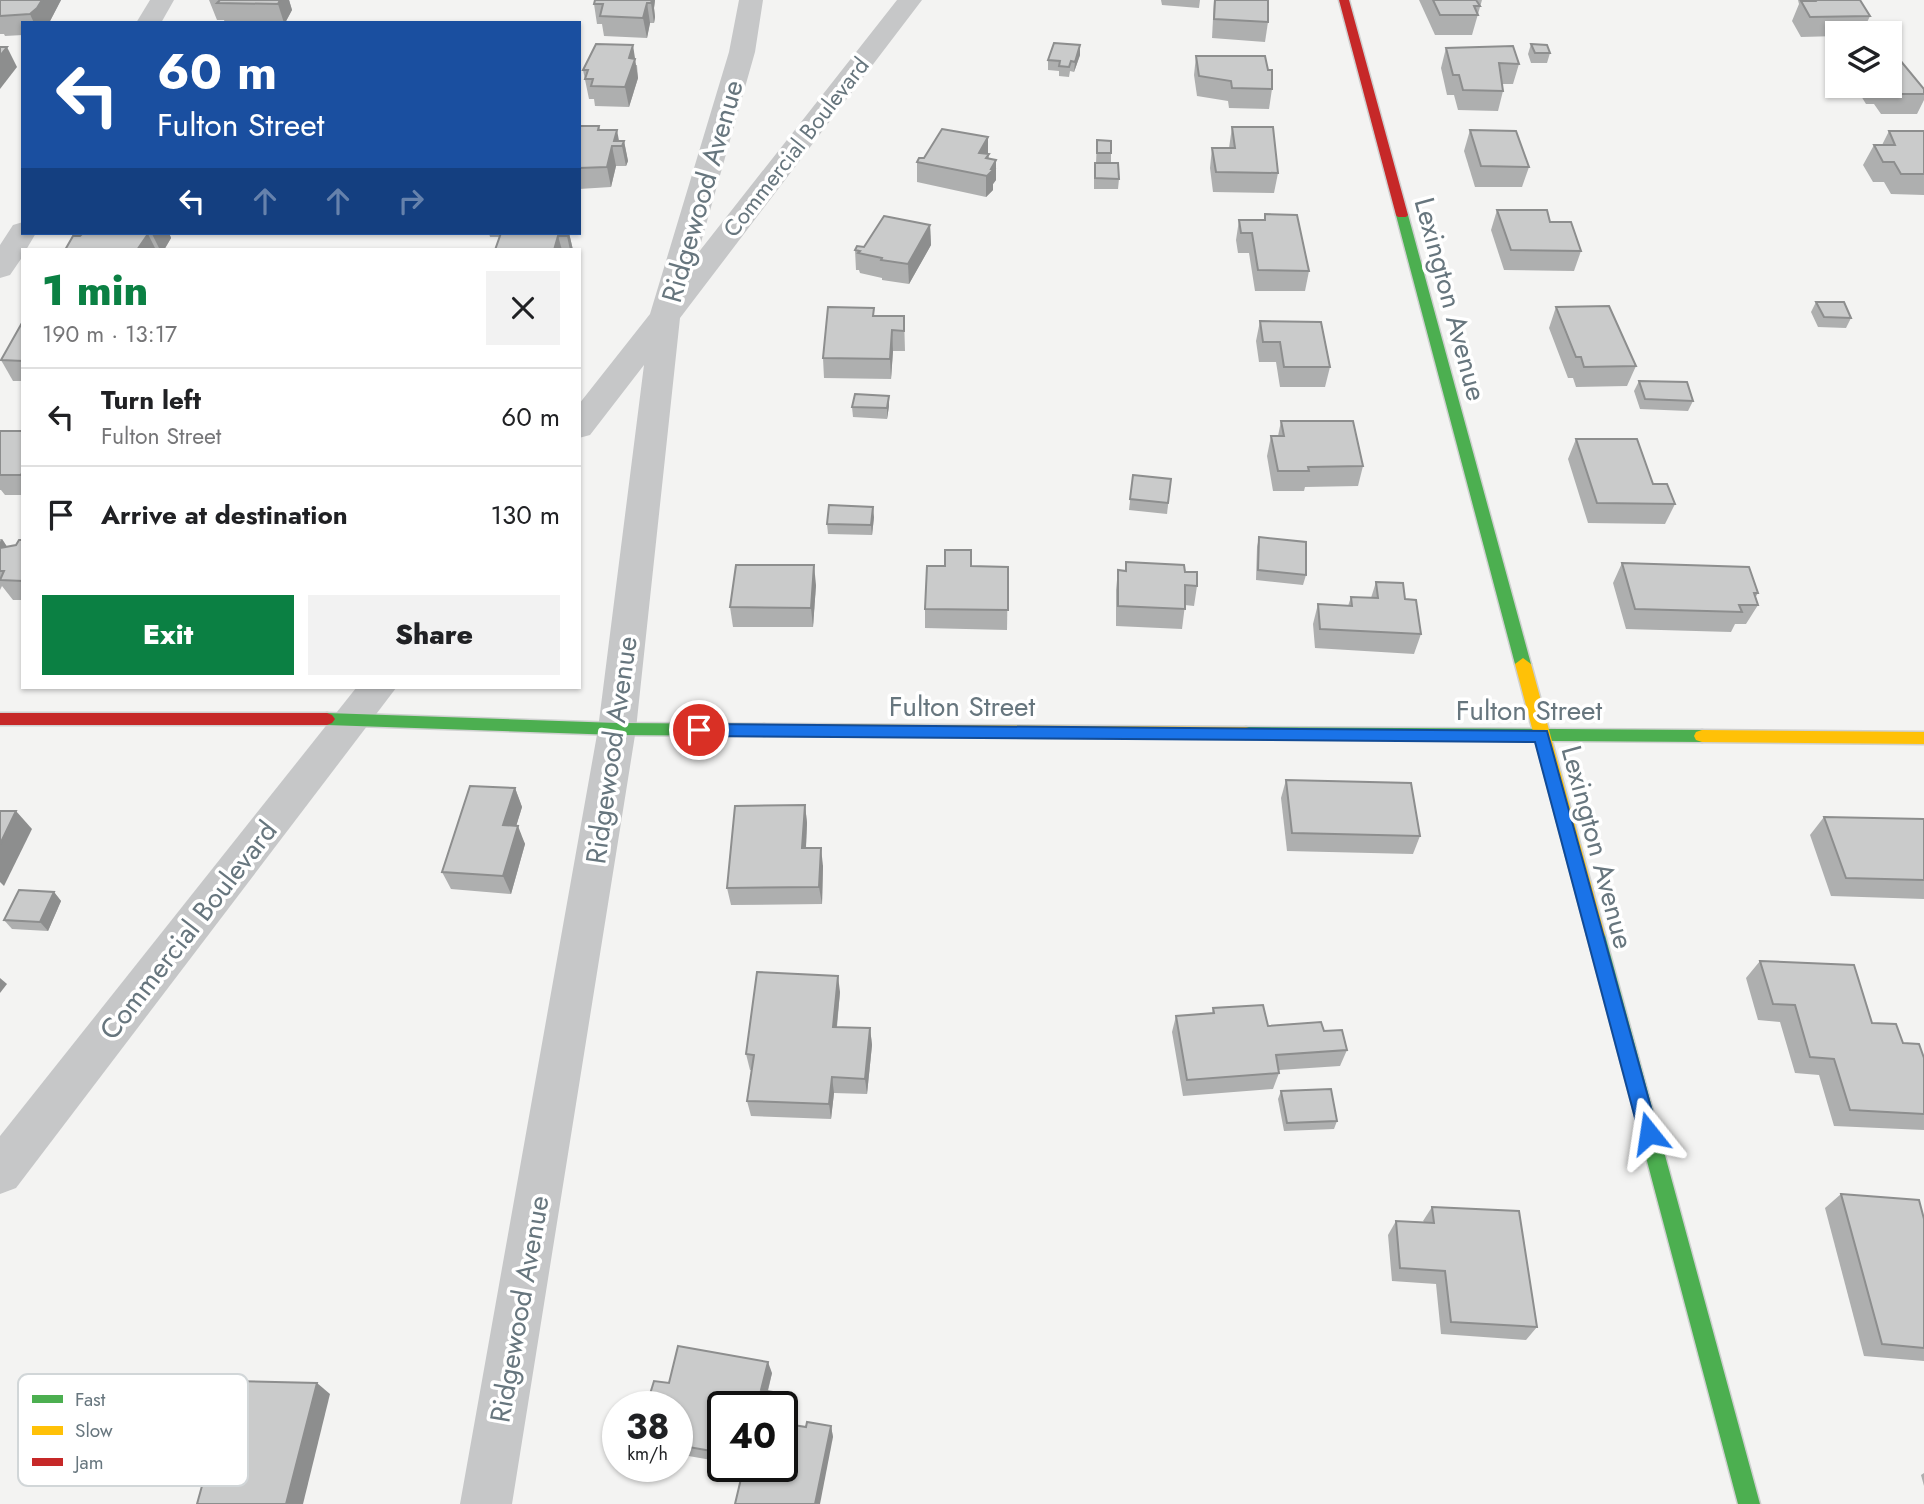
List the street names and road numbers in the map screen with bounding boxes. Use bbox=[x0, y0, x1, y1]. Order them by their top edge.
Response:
street label: Commercial Boulevard bbox=[715, 50, 877, 244]
street label: Ridgewood Avenue bbox=[651, 75, 754, 307]
street label: Lexington Avenue bbox=[1404, 193, 1497, 405]
street label: Ridgewood Avenue bbox=[575, 633, 648, 867]
street label: Fulton Street bbox=[889, 686, 1036, 727]
street label: Fulton Street bbox=[1456, 690, 1603, 731]
street label: Lexington Avenue bbox=[1551, 741, 1644, 953]
street label: Commercial Boulevard bbox=[90, 812, 287, 1049]
street label: Ridgewood Avenue bbox=[479, 1192, 560, 1426]

